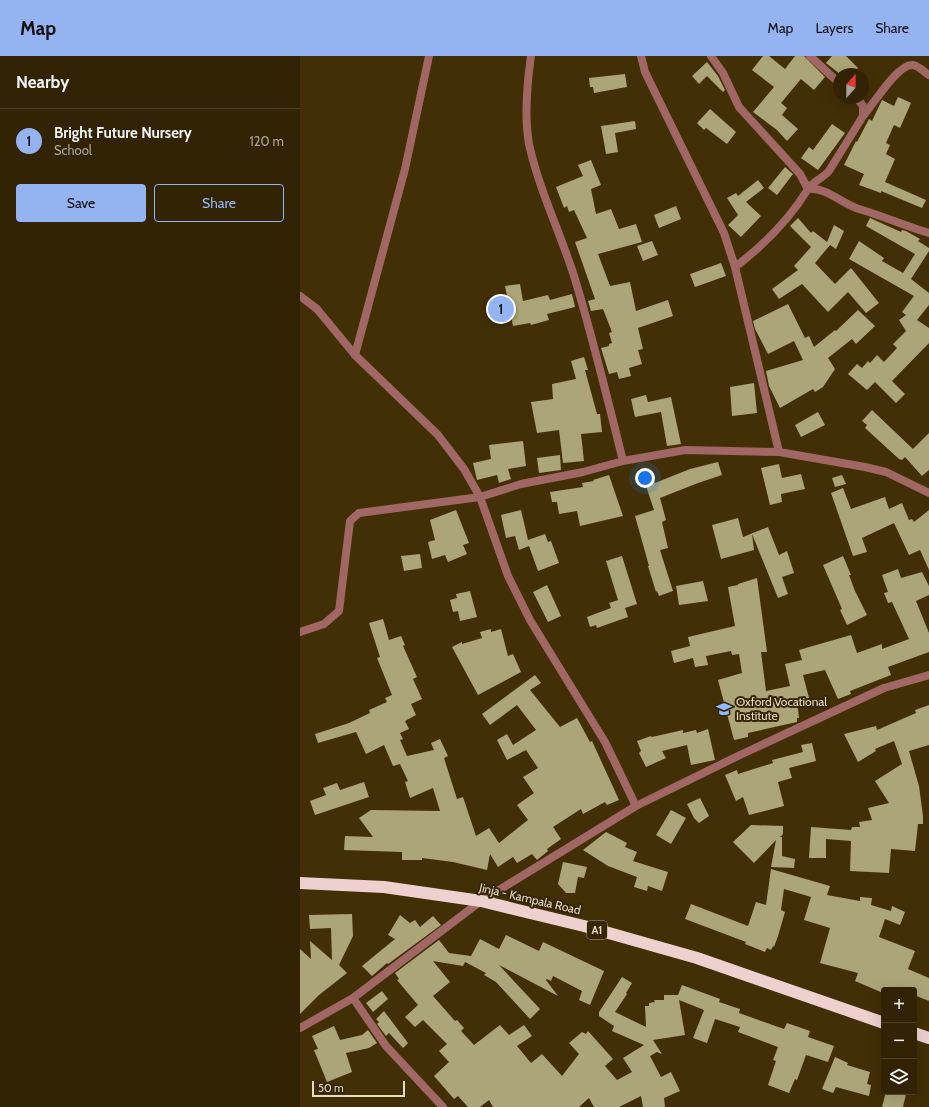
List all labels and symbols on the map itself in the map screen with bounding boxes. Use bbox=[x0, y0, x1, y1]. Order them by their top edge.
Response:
north arrow bbox=[833, 68, 869, 104]
pin: 1 bbox=[488, 294, 514, 324]
your location bbox=[635, 468, 655, 488]
place label: Oxford Vocational Institute bbox=[736, 694, 827, 723]
school or university icon: Oxford Vocational Institute bbox=[715, 700, 733, 718]
street label: Jinja - Kampala Road bbox=[477, 879, 582, 918]
road number: A1 bbox=[587, 921, 607, 939]
scale bar bbox=[312, 1079, 405, 1098]

